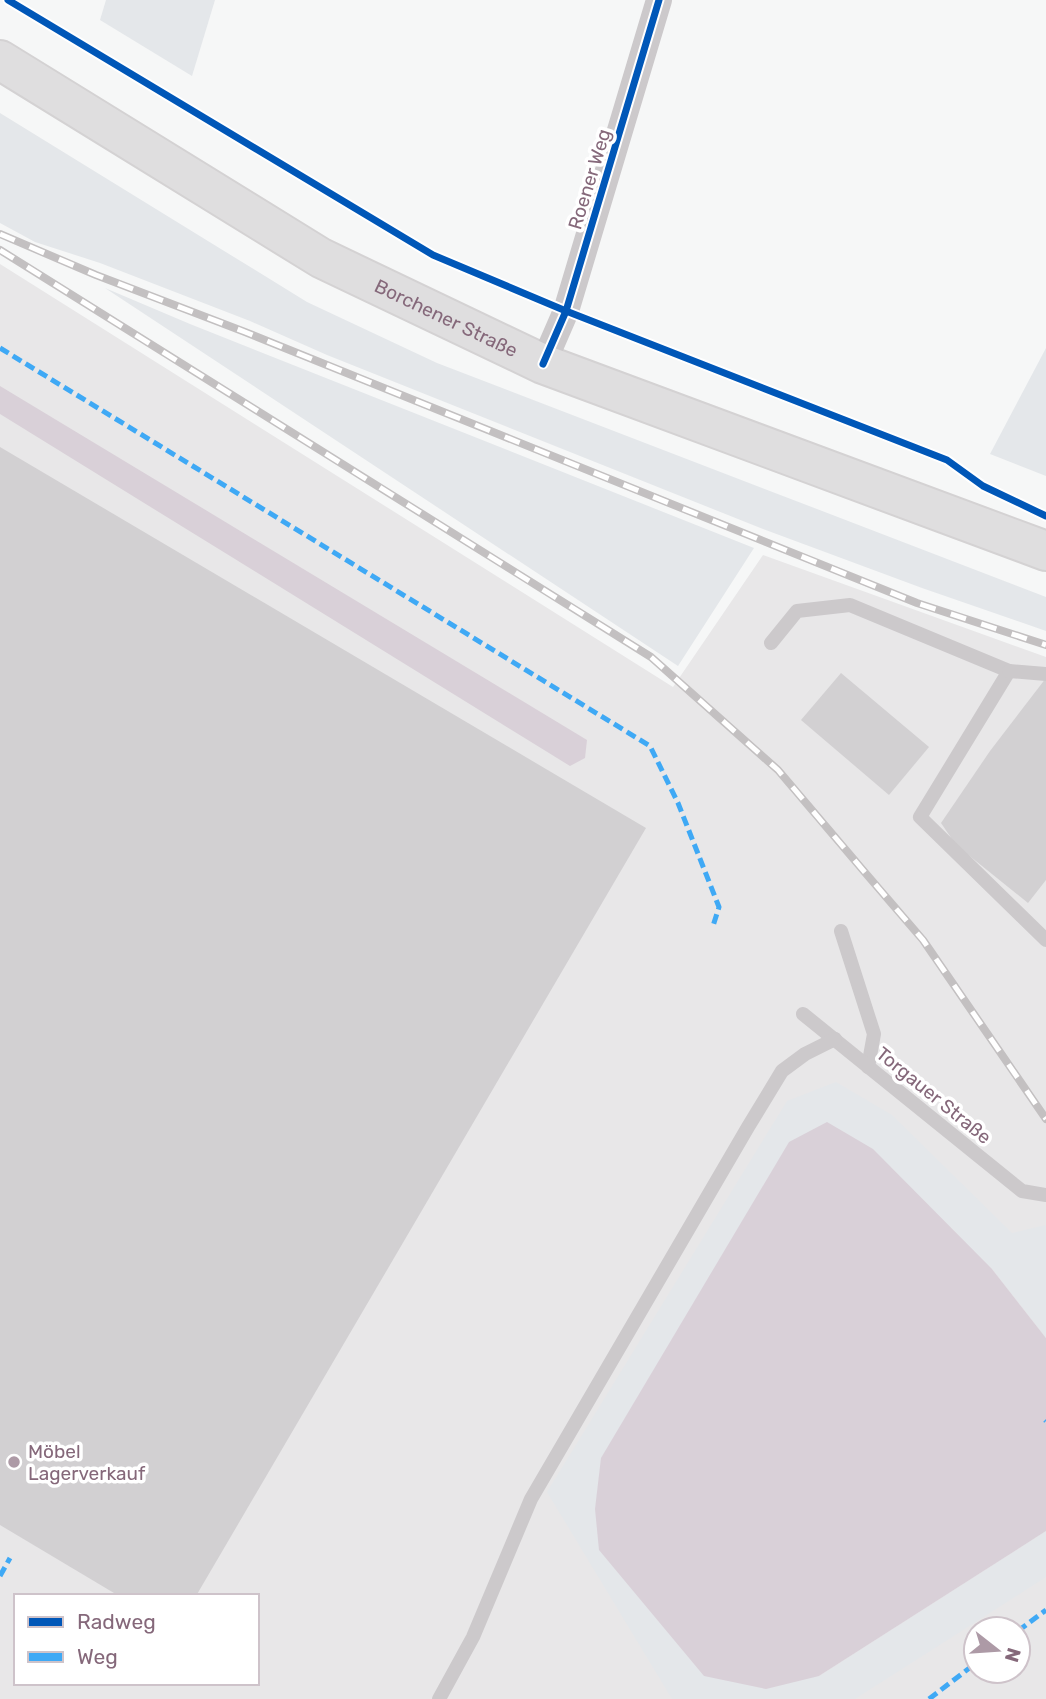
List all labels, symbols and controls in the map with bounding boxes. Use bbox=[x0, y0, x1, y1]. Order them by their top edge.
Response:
street label: Roener Weg bbox=[563, 126, 616, 232]
street label: Borchener Straße bbox=[371, 274, 521, 362]
street label: Torgauer Straße bbox=[872, 1042, 996, 1149]
place label: Möbel Lagerverkauf bbox=[28, 1440, 146, 1485]
marker: Möbel Lagerverkauf bbox=[6, 1454, 22, 1470]
legend bbox=[14, 1594, 259, 1685]
text: Radweg bbox=[77, 1609, 156, 1634]
north arrow bbox=[962, 1615, 1032, 1685]
text: Weg bbox=[77, 1644, 118, 1669]
text: N bbox=[1000, 1645, 1026, 1665]

